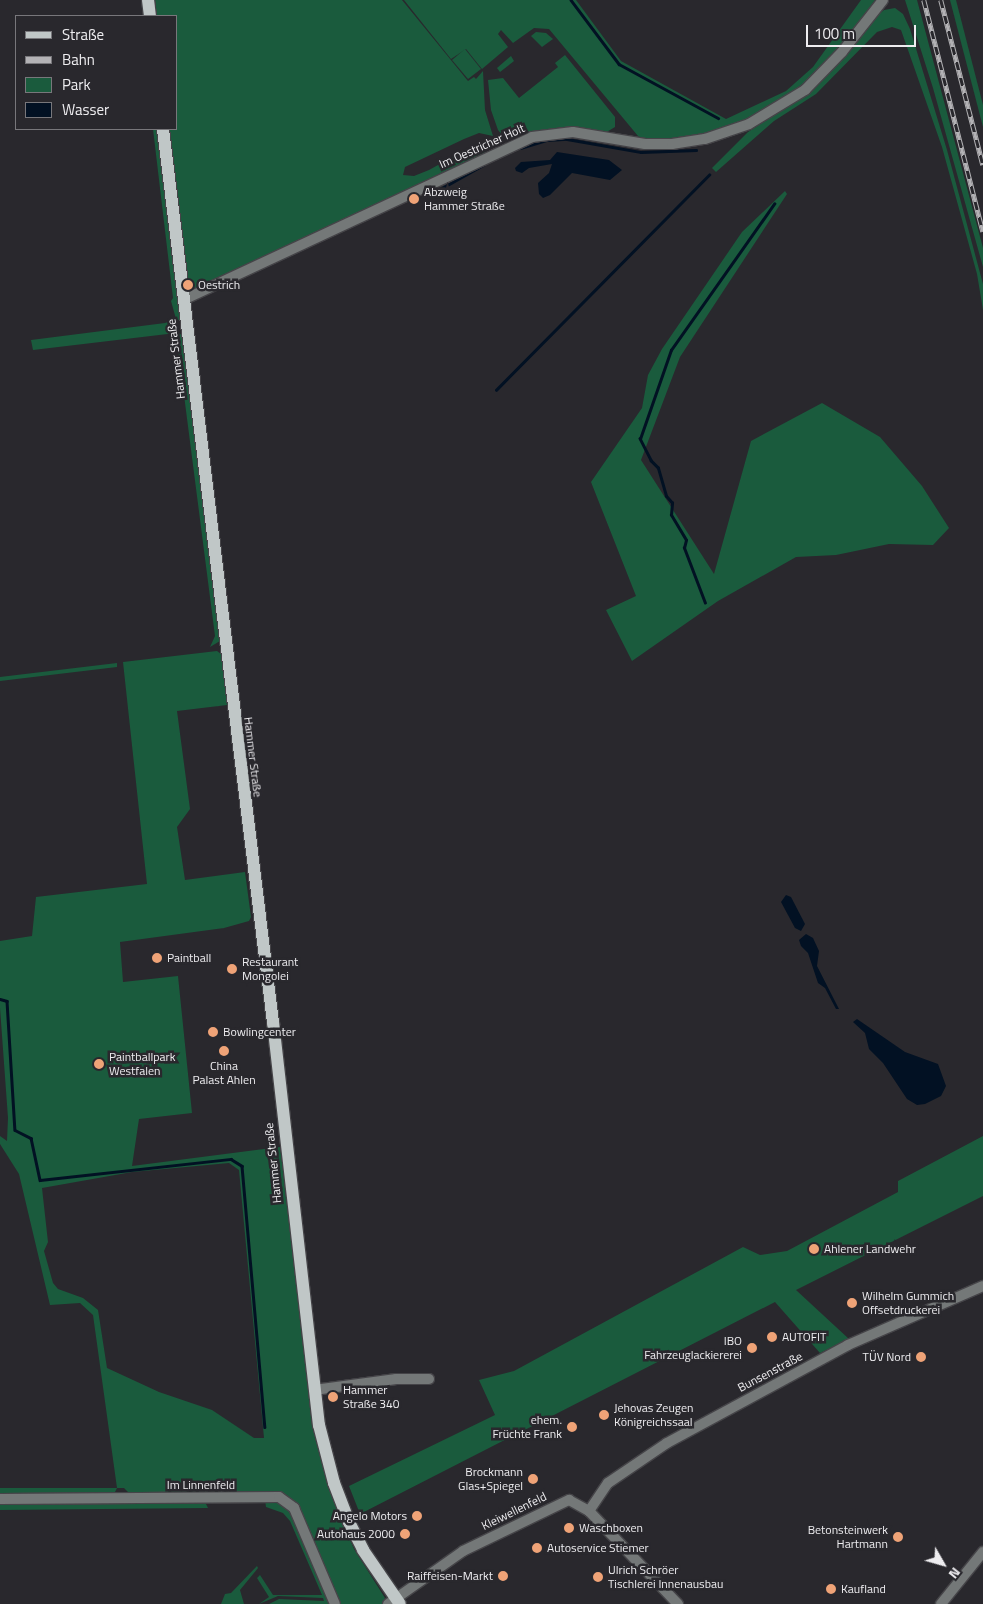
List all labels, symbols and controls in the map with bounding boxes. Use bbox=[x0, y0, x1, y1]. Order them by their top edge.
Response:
legend bbox=[15, 15, 178, 130]
scale bar bbox=[808, 15, 918, 47]
text: 100 m bbox=[814, 22, 855, 45]
text: Straße bbox=[62, 23, 104, 46]
text: Bahn bbox=[62, 48, 95, 71]
text: Park bbox=[62, 73, 91, 96]
text: Wasser bbox=[62, 98, 109, 121]
street label: Im Oestricher Holt bbox=[437, 121, 527, 171]
place label: Abzweig Hammer Straße bbox=[424, 185, 505, 213]
marker: Abzweig Hammer Straße bbox=[408, 193, 420, 205]
place label: Oestrich bbox=[198, 278, 240, 292]
marker: Oestrich bbox=[182, 279, 194, 291]
street label: Hammer Straße bbox=[164, 318, 188, 400]
street label: Hammer Straße bbox=[241, 716, 265, 798]
place label: Paintball bbox=[167, 951, 211, 965]
marker: Paintball bbox=[151, 952, 163, 964]
place label: Restaurant Mongolei bbox=[242, 955, 298, 983]
marker: Restaurant Mongolei bbox=[226, 963, 238, 975]
place label: Bowlingcenter bbox=[223, 1025, 296, 1039]
marker: Bowlingcenter bbox=[207, 1026, 219, 1038]
marker: China Palast Ahlen bbox=[218, 1045, 230, 1057]
place label: Paintballpark Westfalen bbox=[109, 1050, 175, 1078]
marker: Paintballpark Westfalen bbox=[93, 1058, 105, 1070]
place label: China Palast Ahlen bbox=[192, 1059, 256, 1087]
street label: Hammer Straße bbox=[262, 1122, 284, 1204]
place label: Ahlener Landwehr bbox=[824, 1242, 916, 1256]
marker: Ahlener Landwehr bbox=[808, 1243, 820, 1255]
place label: Wilhelm Gummich Offsetdruckerei bbox=[862, 1289, 954, 1317]
marker: Wilhelm Gummich Offsetdruckerei bbox=[846, 1297, 858, 1309]
place label: AUTOFIT bbox=[782, 1330, 826, 1344]
marker: AUTOFIT bbox=[766, 1331, 778, 1343]
place label: IBO Fahrzeuglackiererei bbox=[644, 1334, 742, 1362]
marker: IBO Fahrzeuglackiererei bbox=[746, 1342, 758, 1354]
street label: Bunsenstraße bbox=[735, 1349, 805, 1395]
place label: TÜV Nord bbox=[863, 1350, 911, 1364]
marker: TÜV Nord bbox=[915, 1351, 927, 1363]
place label: Hammer Straße 340 bbox=[343, 1383, 400, 1411]
marker: Hammer Straße 340 bbox=[327, 1391, 339, 1403]
place label: Jehovas Zeugen Königreichssaal bbox=[614, 1401, 693, 1429]
marker: Jehovas Zeugen Königreichssaal bbox=[598, 1409, 610, 1421]
place label: ehem. Früchte Frank bbox=[492, 1413, 562, 1441]
marker: ehem. Früchte Frank bbox=[566, 1421, 578, 1433]
place label: Brockmann Glas+Spiegel bbox=[458, 1465, 523, 1493]
marker: Brockmann Glas+Spiegel bbox=[527, 1473, 539, 1485]
street label: Im Linnenfeld bbox=[167, 1478, 235, 1492]
street label: Kleiwellenfeld bbox=[479, 1489, 549, 1533]
place label: Angelo Motors bbox=[333, 1509, 407, 1523]
marker: Angelo Motors bbox=[411, 1510, 423, 1522]
place label: Waschboxen bbox=[579, 1521, 643, 1535]
marker: Waschboxen bbox=[563, 1522, 575, 1534]
place label: Betonsteinwerk Hartmann bbox=[808, 1523, 888, 1551]
place label: Autohaus 2000 bbox=[317, 1527, 395, 1541]
marker: Autohaus 2000 bbox=[399, 1528, 411, 1540]
marker: Betonsteinwerk Hartmann bbox=[892, 1531, 904, 1543]
north arrow bbox=[918, 1539, 968, 1589]
place label: Autoservice Stiemer bbox=[547, 1541, 649, 1555]
marker: Autoservice Stiemer bbox=[531, 1542, 543, 1554]
place label: Ulrich Schröer Tischlerei Innenausbau bbox=[608, 1563, 723, 1591]
text: N bbox=[944, 1563, 966, 1584]
place label: Raiffeisen-Markt bbox=[407, 1569, 493, 1583]
marker: Raiffeisen-Markt bbox=[497, 1570, 509, 1582]
marker: Ulrich Schröer Tischlerei Innenausbau bbox=[592, 1571, 604, 1583]
place label: Kaufland bbox=[841, 1582, 886, 1596]
marker: Kaufland bbox=[825, 1583, 837, 1595]

